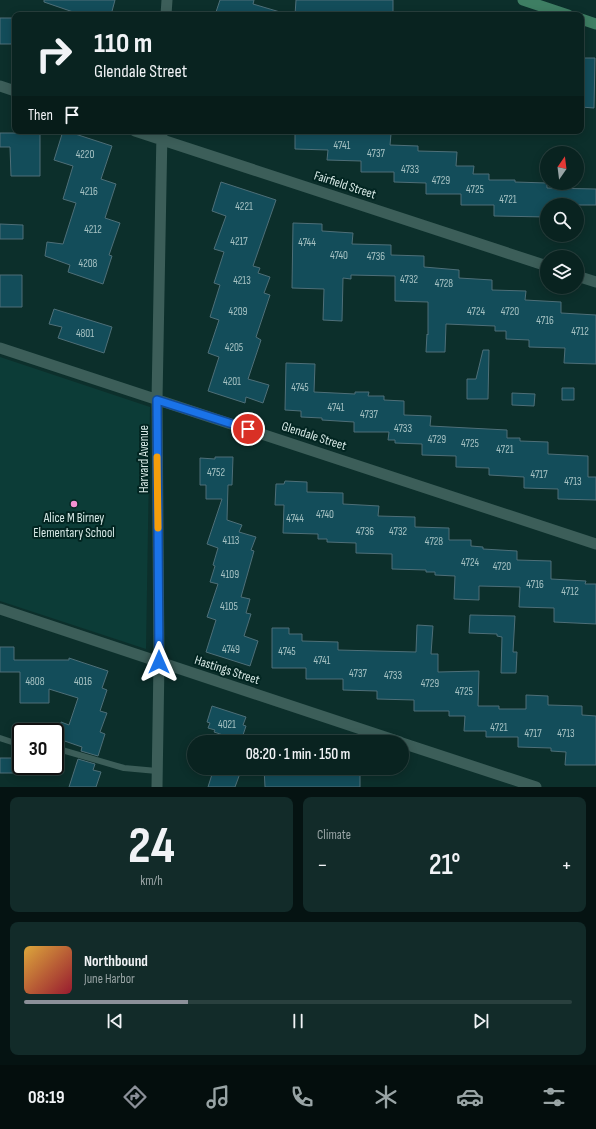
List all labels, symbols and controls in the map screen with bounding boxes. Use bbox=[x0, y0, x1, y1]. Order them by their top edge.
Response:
text: 110 m bbox=[94, 27, 152, 60]
icon: right bbox=[28, 28, 80, 80]
text: Glendale Street bbox=[94, 61, 187, 82]
icon: arrive bbox=[61, 104, 83, 126]
text: Then bbox=[28, 106, 53, 125]
house number: 4741 bbox=[334, 139, 351, 152]
north arrow bbox=[540, 146, 584, 190]
map controls bbox=[540, 146, 584, 294]
house number: 4737 bbox=[367, 147, 386, 160]
house number: 4220 bbox=[76, 148, 94, 161]
house number: 4733 bbox=[401, 163, 419, 176]
street label: Fairfield Street bbox=[312, 167, 378, 203]
house number: 4729 bbox=[432, 174, 450, 187]
house number: 4725 bbox=[466, 183, 484, 196]
house number: 4216 bbox=[80, 185, 98, 198]
house number: 4721 bbox=[499, 193, 517, 206]
button: search bbox=[540, 198, 584, 242]
house number: 4221 bbox=[235, 200, 253, 213]
house number: 4212 bbox=[84, 223, 102, 236]
house number: 4217 bbox=[230, 235, 248, 248]
house number: 4744 bbox=[298, 236, 316, 249]
house number: 4740 bbox=[330, 249, 348, 262]
house number: 4736 bbox=[367, 250, 385, 263]
button: layers bbox=[540, 250, 584, 294]
house number: 4208 bbox=[79, 257, 98, 270]
house number: 4732 bbox=[400, 273, 419, 286]
house number: 4213 bbox=[233, 274, 251, 287]
house number: 4728 bbox=[435, 277, 453, 290]
house number: 4209 bbox=[229, 305, 248, 318]
house number: 4724 bbox=[467, 305, 485, 318]
house number: 4720 bbox=[501, 305, 519, 318]
house number: 4716 bbox=[536, 314, 554, 327]
house number: 4712 bbox=[571, 325, 589, 338]
house number: 4801 bbox=[76, 327, 94, 340]
house number: 4205 bbox=[225, 341, 243, 354]
house number: 4201 bbox=[223, 375, 241, 388]
house number: 4745 bbox=[291, 381, 309, 394]
house number: 4741 bbox=[328, 401, 345, 414]
house number: 4737 bbox=[360, 408, 379, 421]
pin bbox=[231, 412, 265, 446]
icon: arrive bbox=[237, 418, 259, 440]
street label: Glendale Street bbox=[280, 418, 348, 454]
house number: 4733 bbox=[394, 422, 412, 435]
street label: Harvard Avenue bbox=[136, 425, 152, 493]
house number: 4729 bbox=[428, 433, 446, 446]
house number: 4725 bbox=[461, 437, 479, 450]
house number: 4721 bbox=[496, 443, 514, 456]
house number: 4752 bbox=[207, 466, 225, 479]
house number: 4717 bbox=[530, 468, 548, 481]
house number: 4713 bbox=[564, 475, 582, 488]
marker: Alice M Birney Elementary School bbox=[69, 499, 79, 509]
house number: 4740 bbox=[316, 508, 334, 521]
place label: Alice M Birney Elementary School bbox=[33, 510, 115, 541]
house number: 4744 bbox=[286, 512, 304, 525]
house number: 4736 bbox=[356, 525, 374, 538]
house number: 4732 bbox=[389, 525, 408, 538]
house number: 4113 bbox=[223, 534, 240, 547]
house number: 4728 bbox=[425, 535, 443, 548]
house number: 4724 bbox=[461, 556, 479, 569]
house number: 4720 bbox=[493, 560, 511, 573]
house number: 4109 bbox=[221, 568, 239, 581]
house number: 4716 bbox=[526, 578, 544, 591]
house number: 4712 bbox=[561, 585, 579, 598]
house number: 4105 bbox=[220, 600, 238, 613]
position arrow bbox=[138, 641, 180, 683]
house number: 4749 bbox=[222, 643, 240, 656]
house number: 4745 bbox=[278, 645, 296, 658]
street label: Hastings Street bbox=[192, 652, 262, 688]
house number: 4741 bbox=[314, 654, 331, 667]
house number: 4737 bbox=[349, 667, 368, 680]
house number: 4733 bbox=[384, 669, 402, 682]
house number: 4808 bbox=[25, 675, 45, 688]
house number: 4016 bbox=[74, 675, 92, 688]
house number: 4729 bbox=[421, 677, 439, 690]
house number: 4725 bbox=[455, 685, 473, 698]
house number: 4021 bbox=[218, 718, 236, 731]
house number: 4721 bbox=[490, 721, 508, 734]
speed limit sign: 30 bbox=[12, 723, 64, 775]
house number: 4717 bbox=[524, 727, 542, 740]
house number: 4713 bbox=[557, 727, 575, 740]
text: 08:20 · 1 min · 150 m bbox=[246, 745, 350, 764]
text: 24 bbox=[128, 815, 175, 878]
text: Climate bbox=[317, 827, 351, 843]
text: 21° bbox=[429, 847, 460, 883]
text: − bbox=[317, 852, 328, 879]
text: + bbox=[561, 852, 572, 879]
text: km/h bbox=[140, 873, 163, 889]
text: Northbound bbox=[84, 952, 148, 971]
text: June Harbor bbox=[84, 971, 135, 987]
icon: previous bbox=[104, 1010, 126, 1032]
icon: pause bbox=[287, 1010, 309, 1032]
icon: next bbox=[470, 1010, 492, 1032]
icon: directions bbox=[121, 1083, 149, 1111]
icon: music bbox=[204, 1083, 232, 1111]
icon: phone bbox=[288, 1083, 316, 1111]
icon: climate bbox=[372, 1083, 400, 1111]
icon: car bbox=[456, 1083, 484, 1111]
icon: filters bbox=[540, 1083, 568, 1111]
text: 08:19 bbox=[28, 1087, 65, 1108]

